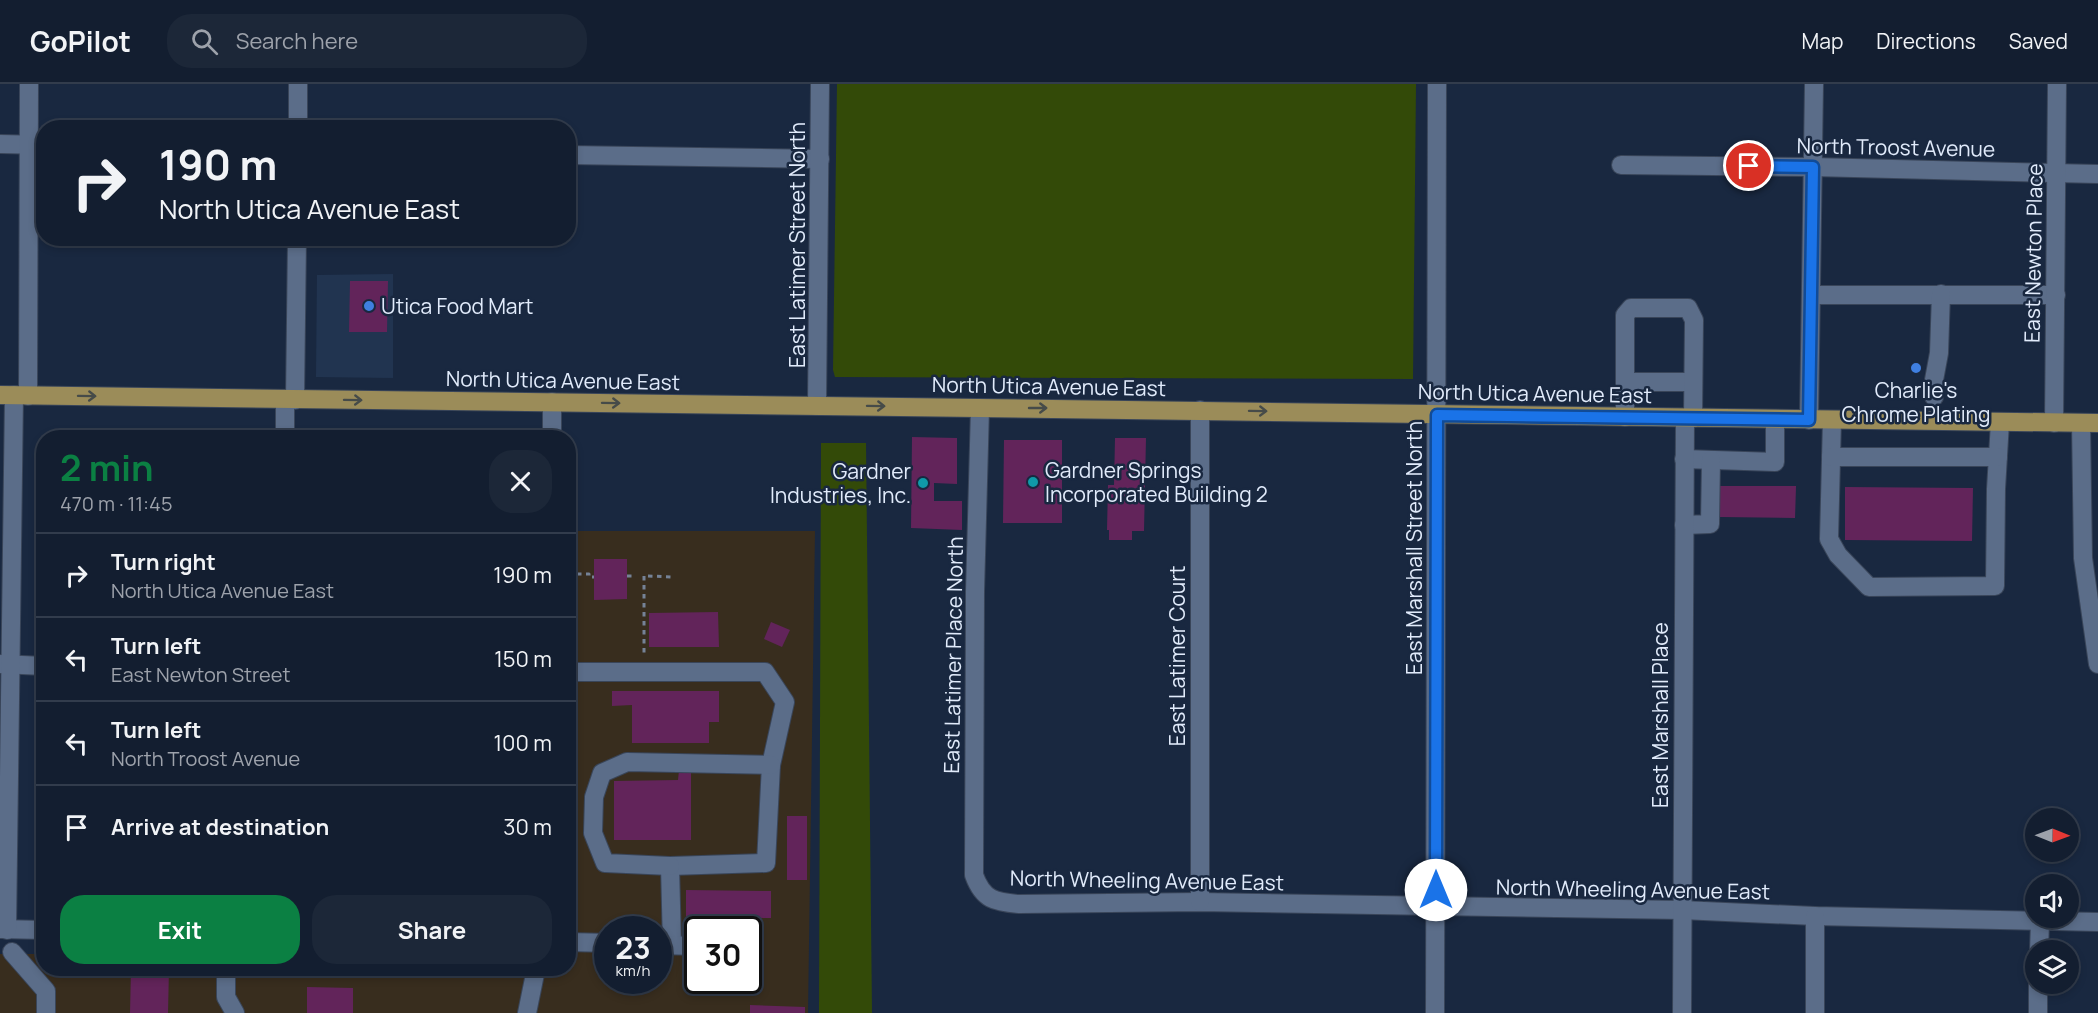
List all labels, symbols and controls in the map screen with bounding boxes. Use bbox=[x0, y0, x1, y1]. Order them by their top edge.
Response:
search box bbox=[167, 14, 587, 68]
text: GoPilot bbox=[30, 22, 131, 60]
icon: search bbox=[188, 25, 221, 58]
text: Search here bbox=[236, 26, 358, 56]
text: Map bbox=[1802, 27, 1843, 55]
text: Directions bbox=[1876, 27, 1976, 55]
text: Saved bbox=[2009, 27, 2068, 55]
street label: East Latimer Street North bbox=[783, 122, 811, 368]
street label: North Troost Avenue bbox=[1796, 131, 1996, 163]
text: 190 m bbox=[159, 135, 277, 193]
pin bbox=[1723, 140, 1774, 191]
icon: right bbox=[60, 144, 138, 222]
icon: arrive bbox=[1732, 149, 1765, 182]
street label: East Newton Place bbox=[2017, 163, 2049, 343]
text: North Utica Avenue East bbox=[159, 190, 460, 227]
place label: Utica Food Mart bbox=[381, 292, 534, 320]
marker: Utica Food Mart bbox=[362, 299, 376, 313]
marker: Charlie's Chrome Plating bbox=[1909, 361, 1923, 375]
street label: North Utica Avenue East bbox=[446, 364, 680, 396]
street label: North Utica Avenue East bbox=[932, 370, 1166, 402]
place label: Charlie's Chrome Plating bbox=[1842, 376, 1990, 428]
street label: North Utica Avenue East bbox=[1418, 377, 1652, 409]
one-way arrow bbox=[76, 391, 96, 402]
one-way arrow bbox=[343, 395, 363, 406]
one-way arrow bbox=[600, 397, 620, 409]
one-way arrow bbox=[865, 400, 885, 412]
one-way arrow bbox=[1028, 403, 1048, 414]
one-way arrow bbox=[1248, 405, 1268, 417]
street label: East Marshall Street North bbox=[1400, 421, 1428, 675]
text: 2 min bbox=[60, 443, 154, 492]
button: close bbox=[489, 450, 552, 513]
place label: Gardner Springs Incorporated Building 2 bbox=[1045, 456, 1268, 508]
place label: Gardner Industries, Inc. bbox=[770, 457, 911, 509]
marker: Gardner Springs Incorporated Building 2 bbox=[1026, 475, 1040, 489]
marker: Gardner Industries, Inc. bbox=[916, 476, 930, 490]
text: 470 m · 11:45 bbox=[60, 490, 172, 517]
street label: East Latimer Place North bbox=[937, 536, 969, 774]
text: Turn right bbox=[111, 547, 216, 577]
icon: right bbox=[60, 559, 93, 592]
text: 190 m bbox=[493, 560, 552, 590]
street label: East Latimer Court bbox=[1163, 566, 1191, 746]
text: North Utica Avenue East bbox=[111, 577, 334, 604]
street label: East Marshall Place bbox=[1646, 622, 1674, 808]
text: Turn left bbox=[111, 631, 201, 661]
icon: left bbox=[60, 643, 93, 676]
text: 150 m bbox=[494, 644, 552, 674]
text: East Newton Street bbox=[111, 661, 290, 688]
text: Turn left bbox=[111, 715, 201, 745]
icon: left bbox=[60, 727, 93, 760]
text: 100 m bbox=[494, 728, 552, 758]
text: North Troost Avenue bbox=[111, 745, 300, 772]
north arrow bbox=[2025, 808, 2079, 862]
map controls bbox=[2025, 808, 2079, 994]
icon: arrive bbox=[60, 811, 93, 844]
text: Arrive at destination bbox=[111, 812, 329, 842]
text: 30 m bbox=[503, 812, 552, 842]
position arrow bbox=[1404, 858, 1468, 922]
street label: North Wheeling Avenue East bbox=[1010, 864, 1284, 896]
street label: North Wheeling Avenue East bbox=[1496, 873, 1770, 905]
button: sound bbox=[2025, 874, 2079, 928]
button: Exit bbox=[60, 895, 300, 964]
button: Share bbox=[312, 895, 552, 964]
speed limit sign: 30 bbox=[684, 916, 762, 994]
text: 23 bbox=[615, 927, 651, 968]
button: layers bbox=[2025, 940, 2079, 994]
text: km/h bbox=[616, 960, 650, 981]

